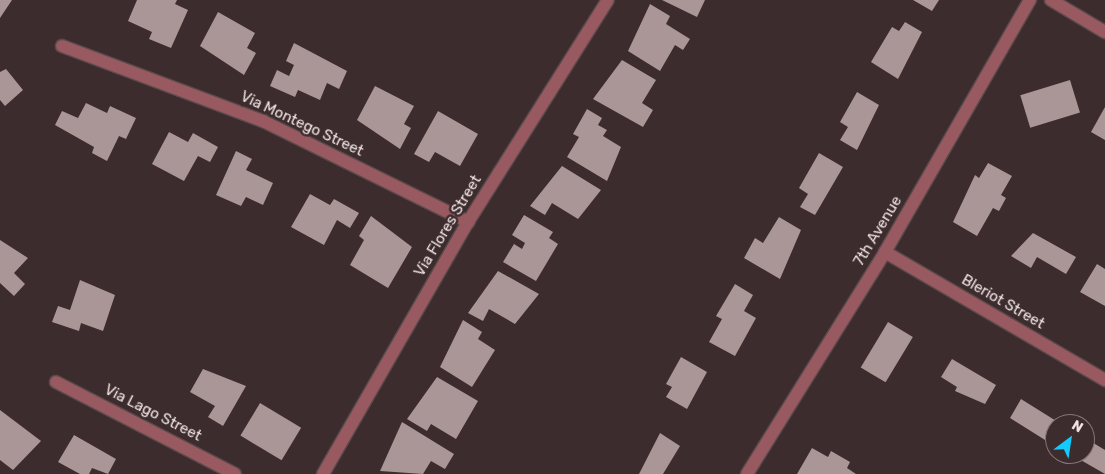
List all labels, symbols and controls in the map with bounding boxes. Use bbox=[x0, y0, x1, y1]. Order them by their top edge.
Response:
street label: Via Montego Street bbox=[238, 88, 366, 160]
street label: Via Flores Street bbox=[411, 172, 485, 280]
street label: 7th Avenue bbox=[850, 193, 906, 269]
street label: Bleriot Street bbox=[958, 271, 1048, 333]
street label: Via Lago Street bbox=[101, 381, 205, 445]
north arrow bbox=[1045, 414, 1095, 464]
text: N bbox=[1069, 417, 1086, 436]

